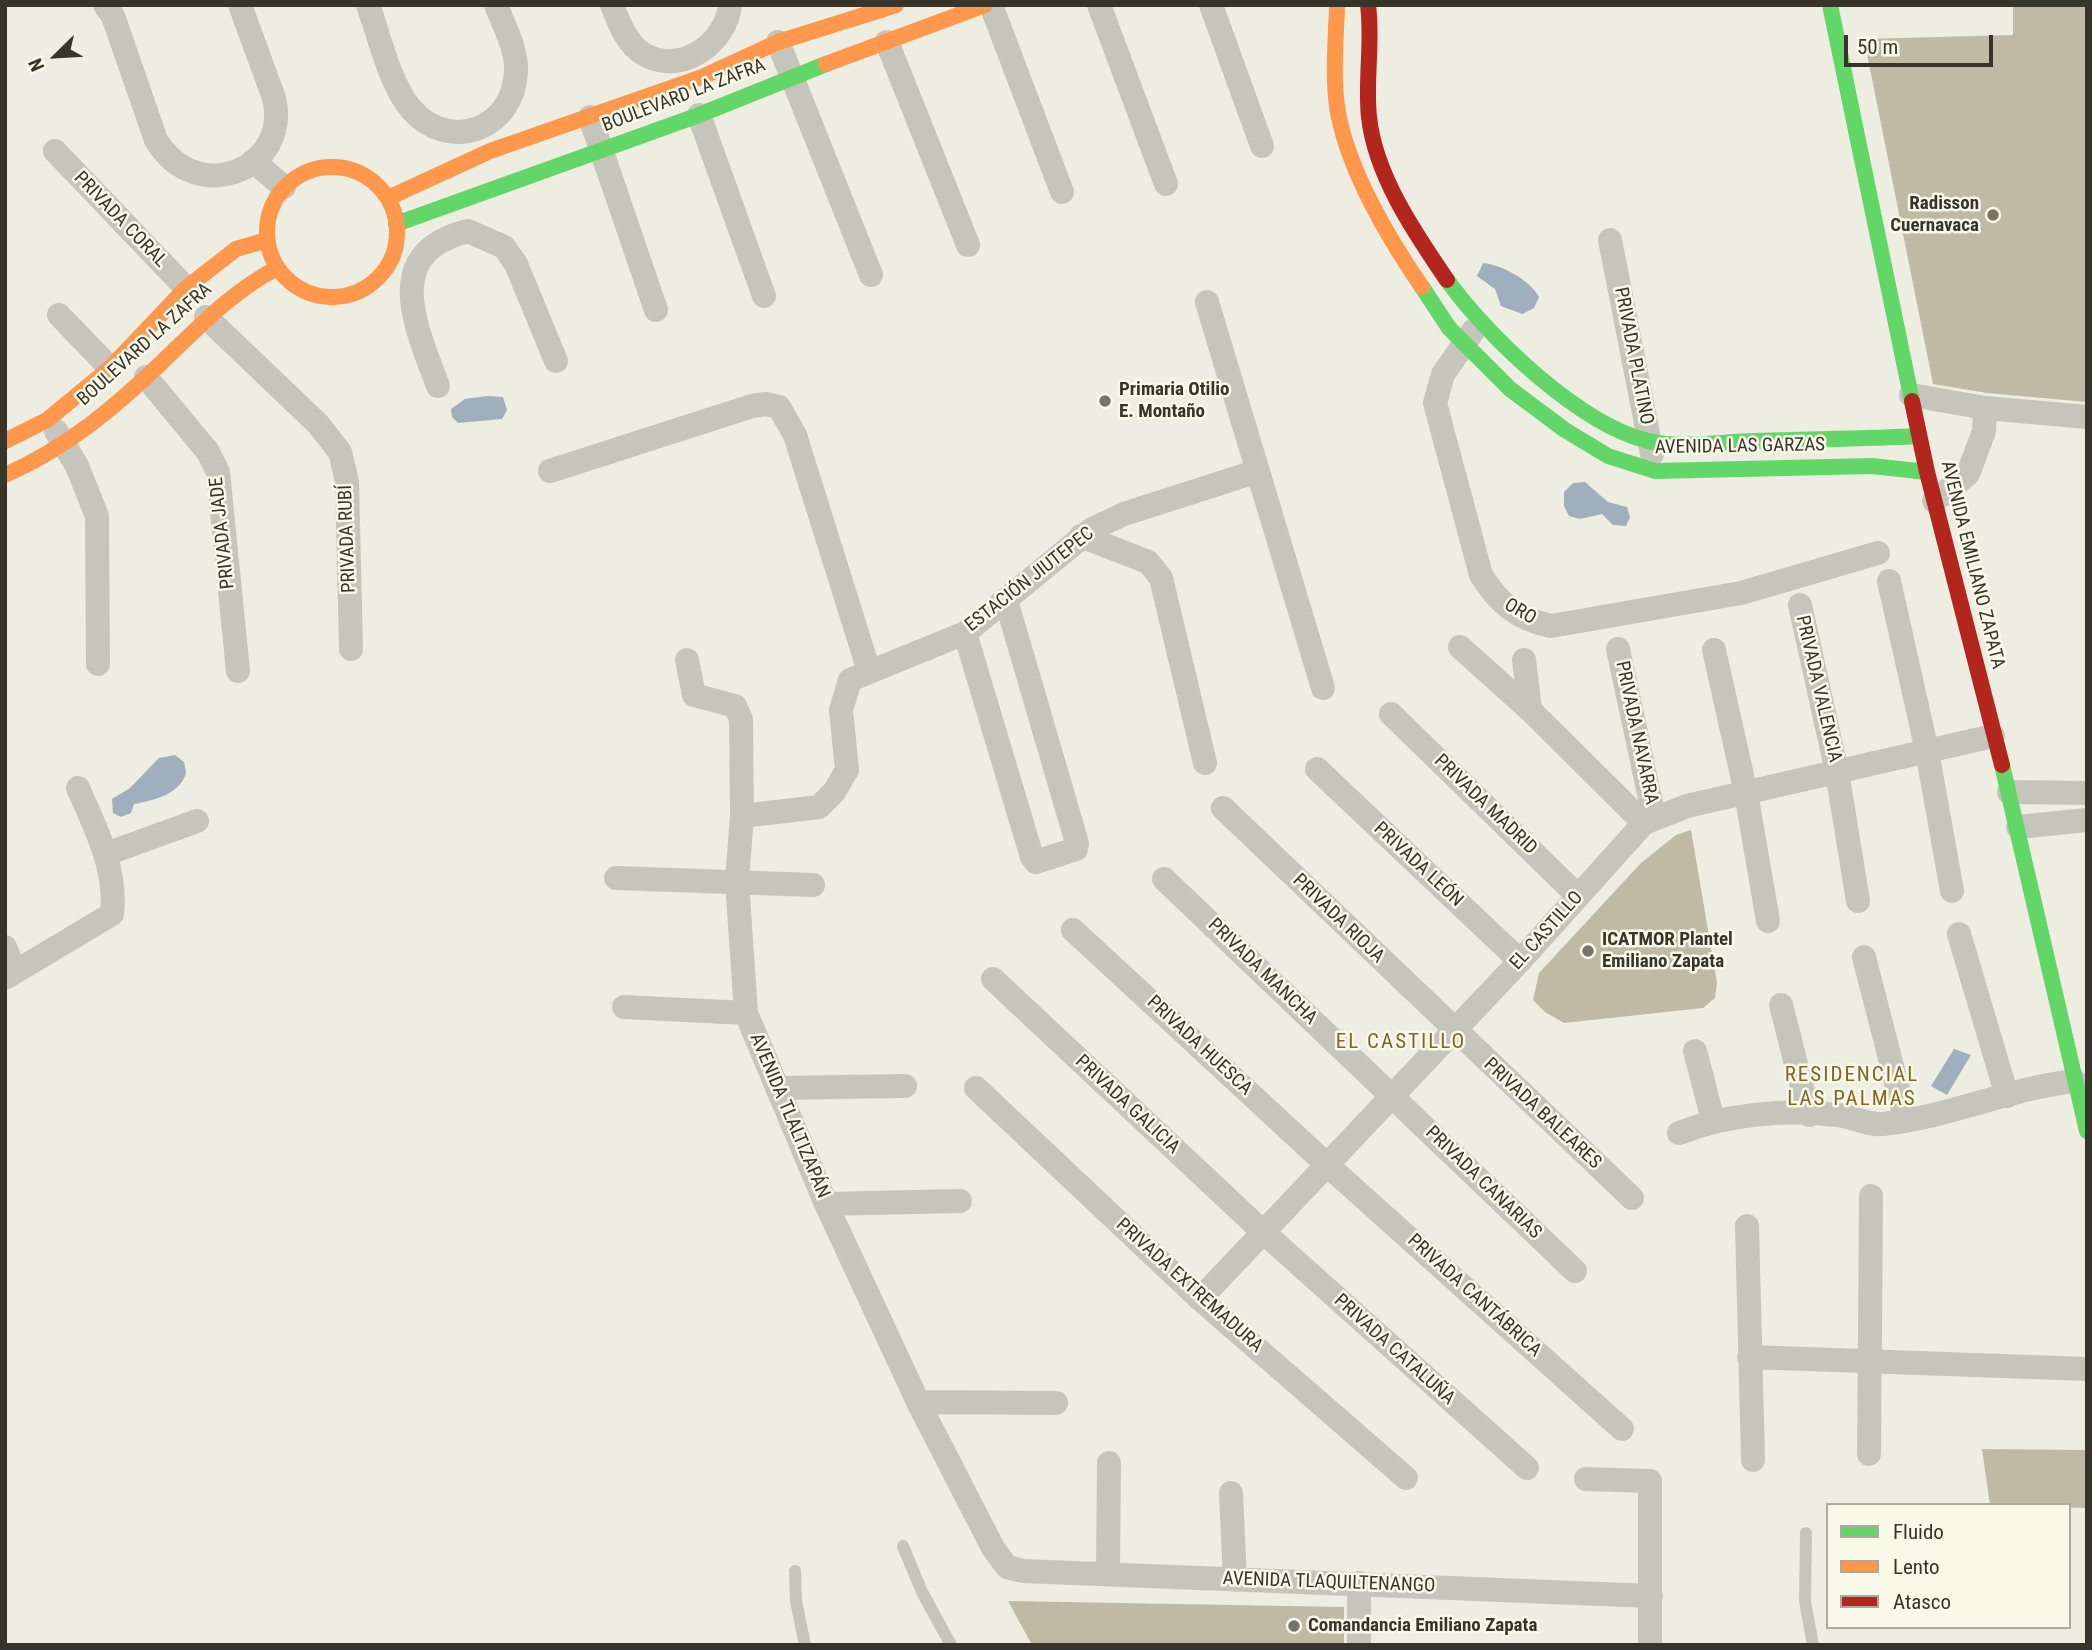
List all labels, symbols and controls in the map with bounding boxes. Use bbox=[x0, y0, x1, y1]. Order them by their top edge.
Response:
north arrow bbox=[21, 21, 91, 91]
scale bar bbox=[1847, 21, 1996, 65]
text: 50 m bbox=[1857, 35, 1898, 59]
street label: BOULEVARD LA ZAFRA bbox=[599, 54, 769, 138]
text: N bbox=[23, 55, 49, 75]
street label: PRIVADA CORAL bbox=[69, 167, 171, 273]
place label: Radisson Cuernavaca bbox=[1890, 193, 1979, 237]
marker: Radisson Cuernavaca bbox=[1985, 207, 2001, 223]
street label: BOULEVARD LA ZAFRA bbox=[73, 279, 217, 411]
street label: PRIVADA PLATINO bbox=[1608, 285, 1658, 427]
place label: Primaria Otilio E. Montaño bbox=[1119, 379, 1229, 423]
marker: Primaria Otilio E. Montaño bbox=[1097, 393, 1113, 409]
street label: AVENIDA LAS GARZAS bbox=[1655, 434, 1825, 460]
street label: AVENIDA EMILIANO ZAPATA bbox=[1935, 458, 2009, 672]
street label: PRIVADA JADE bbox=[206, 476, 240, 590]
street label: PRIVADA RUBÍ bbox=[335, 485, 361, 593]
street label: ESTACIÓN JIUTEPEC bbox=[961, 523, 1099, 637]
street label: ORO bbox=[1500, 594, 1540, 630]
street label: PRIVADA VALENCIA bbox=[1790, 613, 1846, 765]
street label: PRIVADA NAVARRA bbox=[1610, 659, 1662, 807]
street label: PRIVADA MADRID bbox=[1429, 750, 1541, 860]
street label: PRIVADA LEÓN bbox=[1369, 818, 1467, 912]
street label: PRIVADA RIOJA bbox=[1287, 870, 1389, 968]
street label: EL CASTILLO bbox=[1506, 887, 1588, 975]
street label: PRIVADA MANCHA bbox=[1203, 914, 1321, 1030]
place label: ICATMOR Plantel Emiliano Zapata bbox=[1602, 929, 1733, 973]
marker: ICATMOR Plantel Emiliano Zapata bbox=[1580, 943, 1596, 959]
street label: PRIVADA HUESCA bbox=[1142, 991, 1256, 1101]
street label: AVENIDA TLALTIZAPÁN bbox=[744, 1030, 834, 1202]
district label: EL CASTILLO bbox=[1337, 1030, 1465, 1056]
street label: PRIVADA GALICIA bbox=[1070, 1051, 1184, 1159]
street label: PRIVADA BALEARES bbox=[1478, 1054, 1606, 1174]
district label: RESIDENCIAL LAS PALMAS bbox=[1786, 1063, 1918, 1113]
street label: PRIVADA CANARIAS bbox=[1420, 1122, 1546, 1244]
street label: PRIVADA EXTREMADURA bbox=[1111, 1214, 1267, 1358]
street label: PRIVADA CANTÁBRICA bbox=[1402, 1230, 1546, 1362]
street label: PRIVADA CATALUÑA bbox=[1329, 1290, 1459, 1410]
legend bbox=[1826, 1503, 2071, 1629]
text: Fluido bbox=[1893, 1520, 1944, 1544]
text: Lento bbox=[1893, 1555, 1940, 1579]
street label: AVENIDA TLAQUILTENANGO bbox=[1222, 1568, 1436, 1598]
text: Atasco bbox=[1893, 1590, 1951, 1614]
place label: Comandancia Emiliano Zapata bbox=[1308, 1615, 1537, 1637]
marker: Comandancia Emiliano Zapata bbox=[1286, 1618, 1302, 1634]

